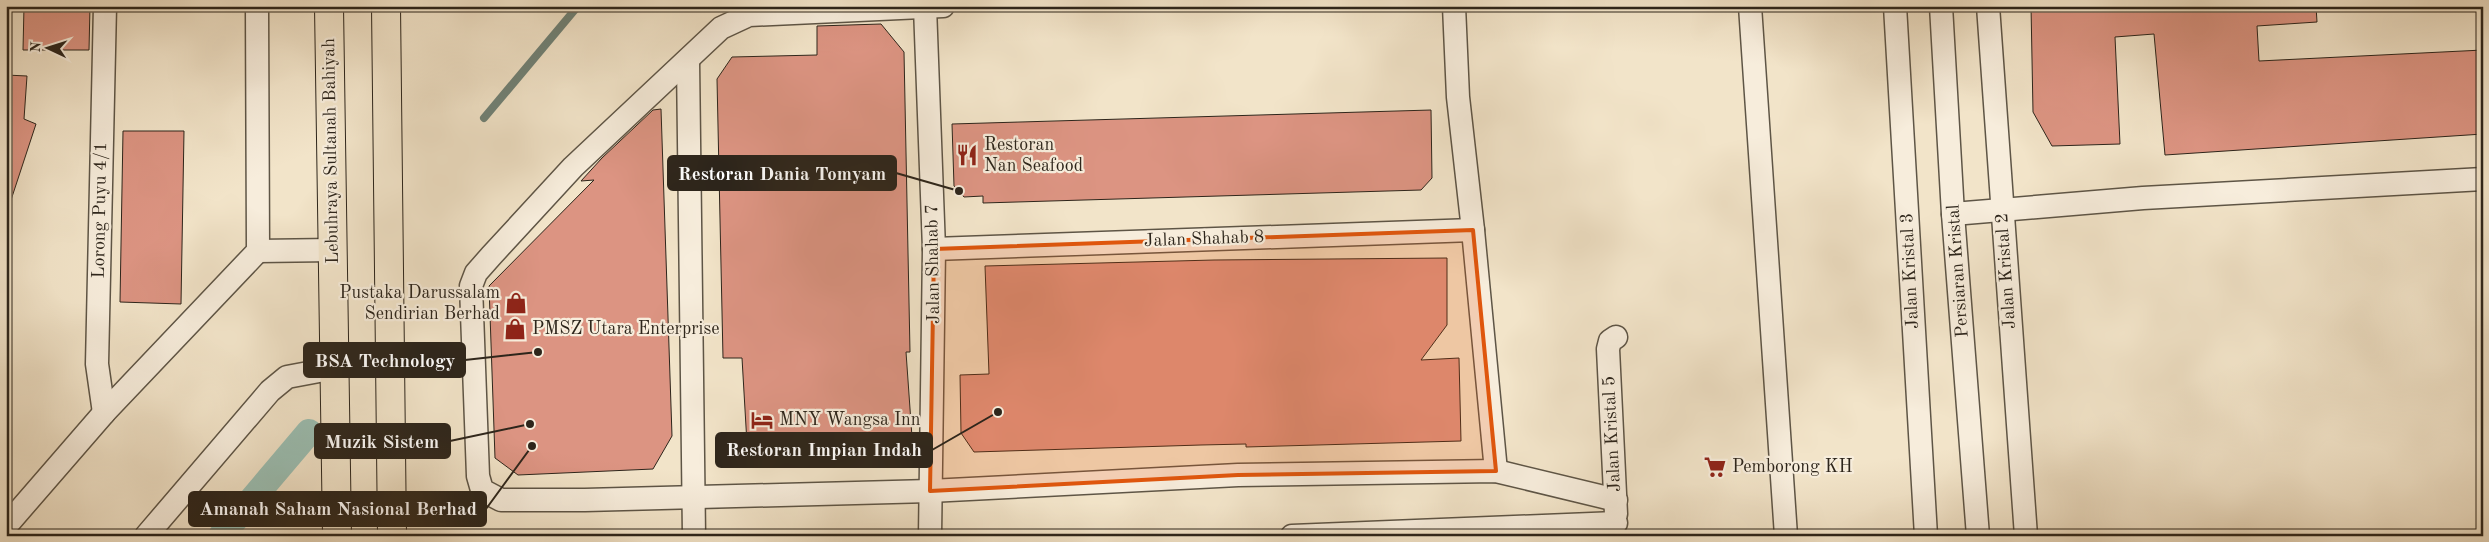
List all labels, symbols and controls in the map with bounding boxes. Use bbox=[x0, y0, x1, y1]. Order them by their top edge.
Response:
north arrow bbox=[22, 22, 72, 72]
street label: Lebuhraya Sultanah Bahiyah bbox=[320, 38, 342, 264]
text: N bbox=[29, 41, 43, 53]
place label: Restoran Nan Seafood bbox=[984, 136, 1083, 175]
street label: Lorong Puyu 4/1 bbox=[90, 141, 110, 279]
restaurant icon: Restoran Nan Seafood bbox=[954, 142, 980, 168]
callout: Restoran Dania Tomyam bbox=[668, 156, 896, 190]
text: Restoran Dania Tomyam bbox=[678, 166, 886, 185]
street label: Jalan Shahab 7 bbox=[923, 204, 943, 324]
street label: Persiaran Kristal bbox=[1944, 204, 1972, 338]
street label: Jalan Kristal 3 bbox=[1898, 212, 1922, 330]
street label: Jalan Kristal 2 bbox=[1993, 212, 2019, 330]
street label: Jalan Shahab 8 bbox=[1144, 228, 1264, 250]
place label: Pustaka Darussalam Sendirian Berhad bbox=[339, 284, 500, 323]
shop icon: Pustaka Darussalam Sendirian Berhad bbox=[503, 290, 529, 316]
shop icon: PMSZ Utara Enterprise bbox=[502, 316, 528, 342]
place label: PMSZ Utara Enterprise bbox=[532, 320, 720, 338]
callout: BSA Technology bbox=[304, 343, 465, 377]
text: BSA Technology bbox=[315, 353, 455, 372]
street label: Jalan Kristal 5 bbox=[1600, 375, 1624, 493]
hotel icon: MNY Wangsa Inn bbox=[749, 407, 775, 433]
place label: MNY Wangsa Inn bbox=[779, 411, 921, 429]
callout: Muzik Sistem bbox=[315, 424, 450, 458]
callout: Restoran Impian Indah bbox=[716, 433, 932, 467]
text: Muzik Sistem bbox=[325, 434, 439, 453]
text: Restoran Impian Indah bbox=[726, 442, 922, 461]
supermarket icon: Pemborong KH bbox=[1702, 454, 1728, 480]
place label: Pemborong KH bbox=[1732, 458, 1853, 476]
callout: Amanah Saham Nasional Berhad bbox=[189, 492, 486, 526]
text: Amanah Saham Nasional Berhad bbox=[199, 501, 477, 520]

